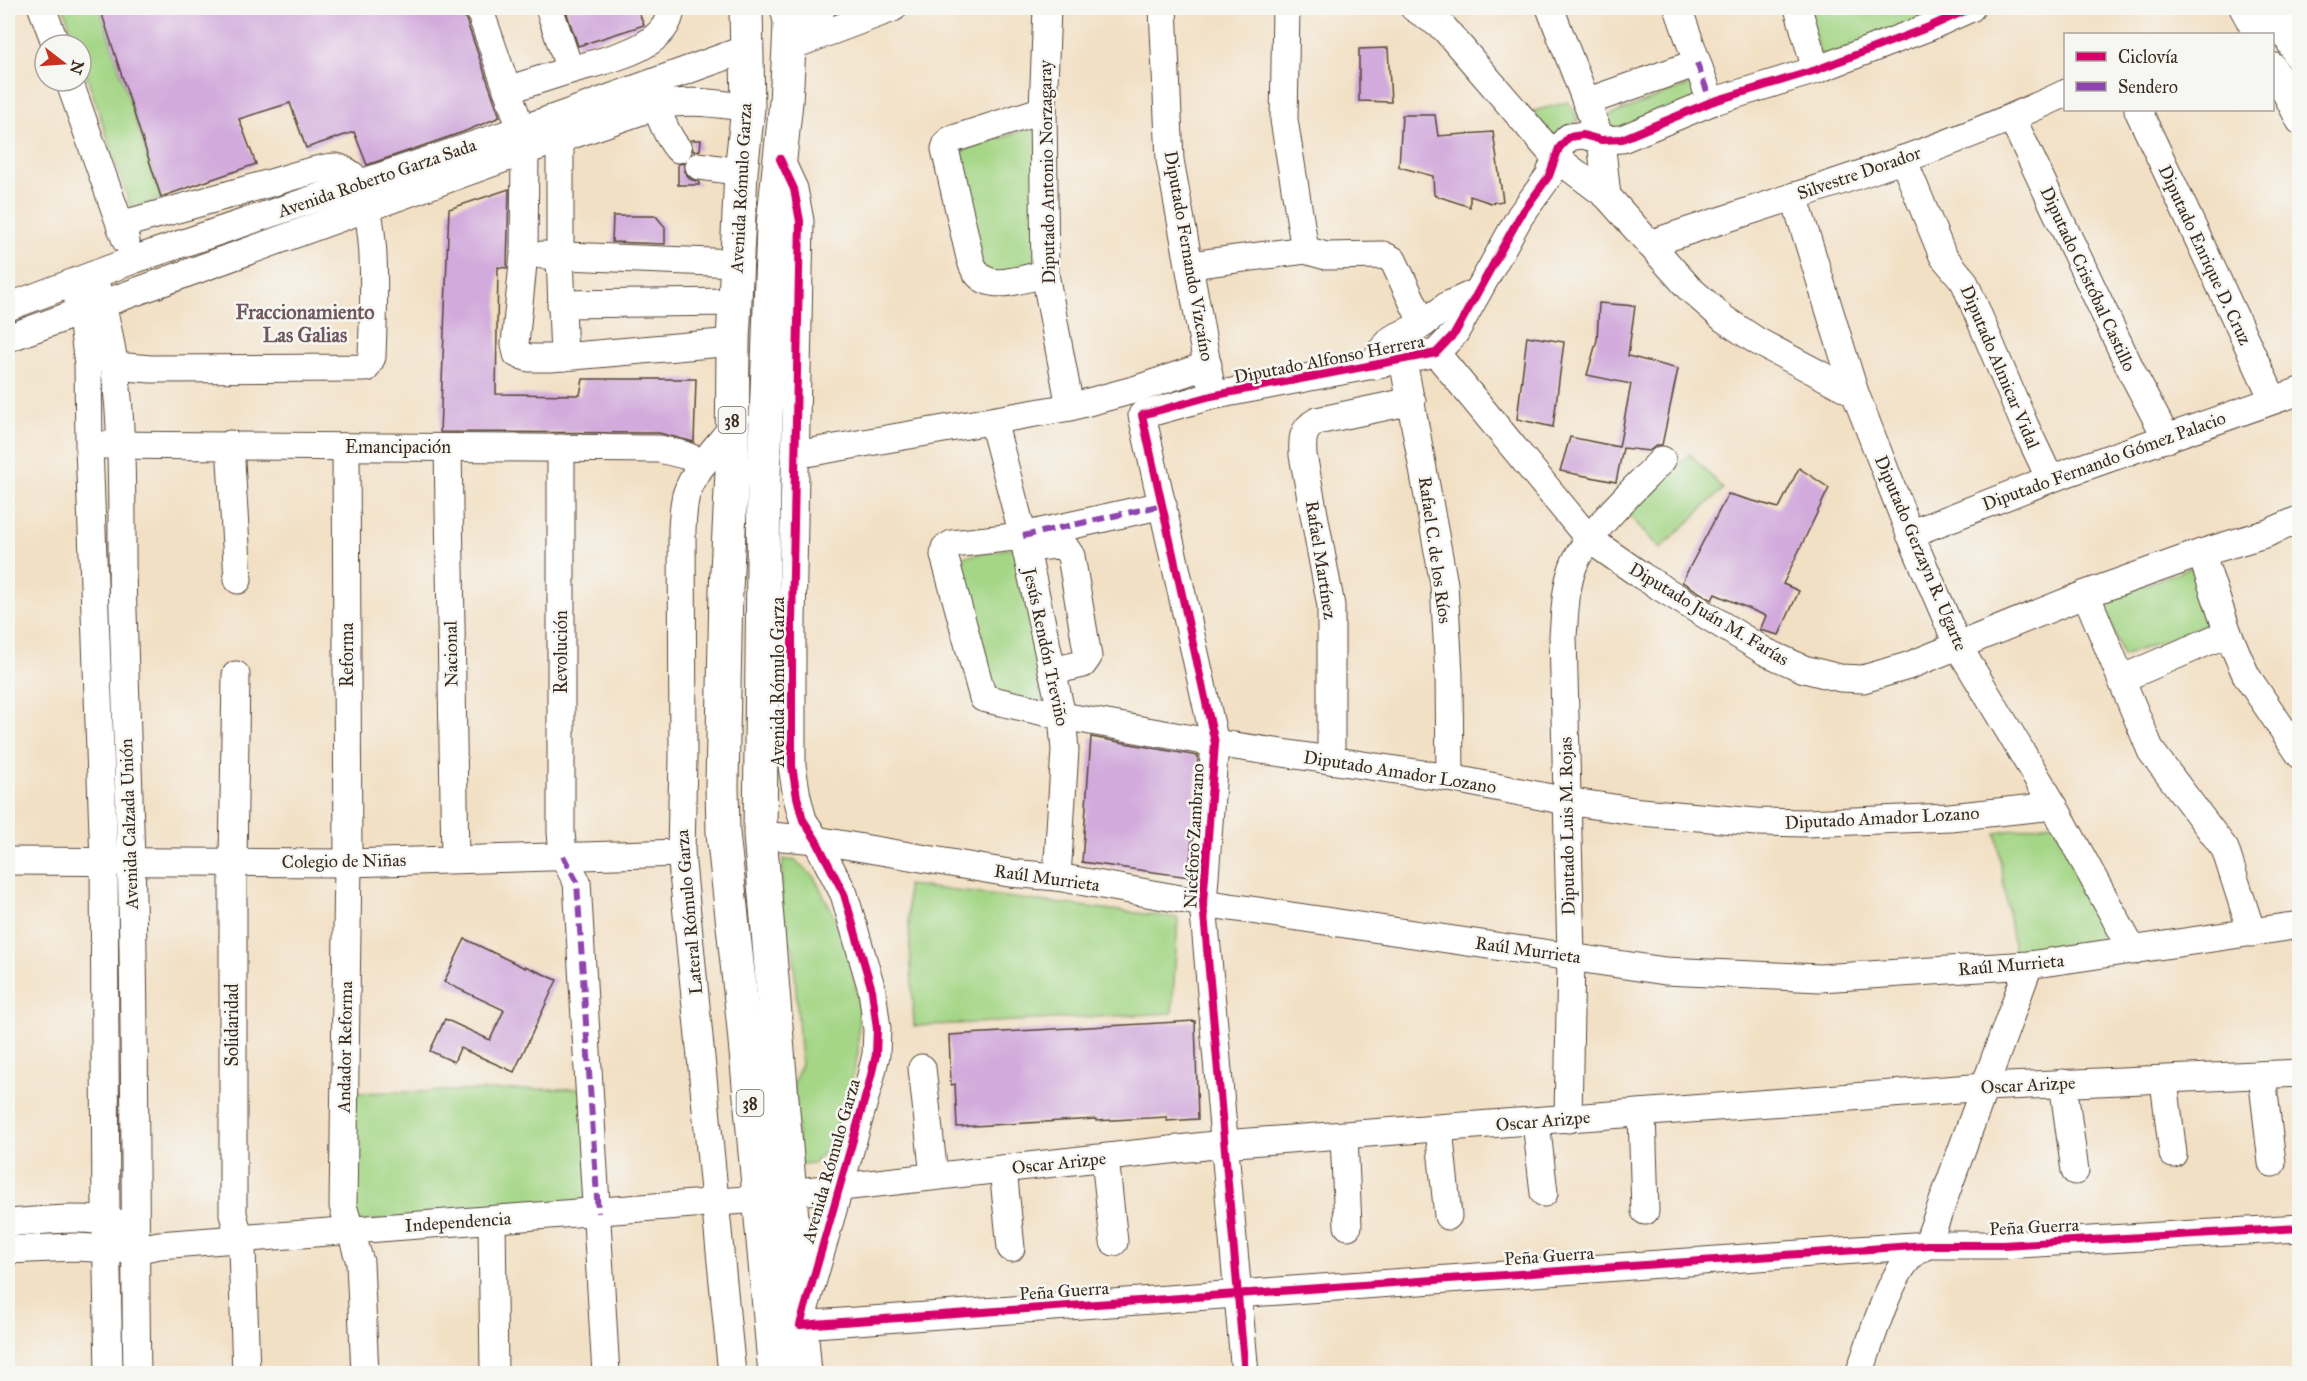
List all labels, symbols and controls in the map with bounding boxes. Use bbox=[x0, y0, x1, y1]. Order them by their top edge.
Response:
north arrow bbox=[33, 33, 93, 93]
legend bbox=[2064, 33, 2274, 111]
text: Ciclovía bbox=[2118, 46, 2178, 68]
text: N bbox=[66, 58, 88, 77]
street label: Diputado Antonio Norzagaray bbox=[1034, 59, 1061, 284]
text: Sendero bbox=[2118, 76, 2178, 98]
street label: Avenida Rómulo Garza bbox=[726, 102, 756, 274]
street label: Avenida Roberto Garza Sada bbox=[274, 134, 480, 223]
street label: Silvestre Dorador bbox=[1794, 141, 1924, 204]
street label: Diputado Fernando Vizcaíno bbox=[1160, 149, 1218, 363]
street label: Diputado Enrique D. Cruz bbox=[2153, 162, 2256, 349]
street label: Diputado Cristóbal Castillo bbox=[2035, 183, 2141, 375]
street label: Diputado Almicar Vidal bbox=[1956, 282, 2044, 452]
district label: Fraccionamiento Las Galias bbox=[236, 300, 374, 347]
street label: Diputado Alfonso Herrera bbox=[1232, 330, 1426, 388]
road number: 38 bbox=[718, 407, 746, 433]
street label: Diputado Fernando Gómez Palacio bbox=[1979, 407, 2229, 515]
street label: Emancipación bbox=[345, 436, 451, 458]
street label: Diputado Gerzayn R. Ugarte bbox=[1869, 452, 1972, 654]
street label: Rafael C. de los Ríos bbox=[1414, 475, 1456, 625]
street label: Rafael Martínez bbox=[1301, 499, 1341, 621]
street label: Diputado Juán M. Farías bbox=[1625, 558, 1793, 671]
street label: Jesús Rendón Treviño bbox=[1017, 564, 1074, 728]
street label: Avenida Rómulo Garza bbox=[767, 597, 789, 768]
street label: Revolución bbox=[550, 610, 572, 694]
street label: Nacional bbox=[439, 621, 463, 687]
street label: Reforma bbox=[336, 622, 358, 687]
street label: Diputado Luis M. Rojas bbox=[1554, 737, 1580, 915]
street label: Avenida Calzada Unión bbox=[115, 738, 143, 911]
street label: Diputado Amador Lozano bbox=[1302, 746, 1498, 798]
street label: Nicéforo Zambrano bbox=[1179, 763, 1209, 909]
street label: Diputado Amador Lozano bbox=[1784, 802, 1980, 834]
street label: Lateral Rómulo Garza bbox=[671, 828, 707, 995]
street label: Colegio de Niñas bbox=[282, 849, 406, 874]
street label: Raúl Murrieta bbox=[993, 860, 1102, 896]
street label: Raúl Murrieta bbox=[1474, 932, 1583, 968]
street label: Raúl Murrieta bbox=[1957, 949, 2065, 981]
street label: Andador Reforma bbox=[333, 980, 357, 1114]
street label: Solidaridad bbox=[221, 983, 243, 1067]
street label: Oscar Arizpe bbox=[1980, 1072, 2076, 1098]
street label: Avenida Rómulo Garza bbox=[797, 1076, 865, 1247]
road number: 38 bbox=[736, 1090, 764, 1116]
street label: Oscar Arizpe bbox=[1495, 1106, 1591, 1136]
street label: Oscar Arizpe bbox=[1011, 1147, 1107, 1179]
street label: Independencia bbox=[404, 1207, 512, 1237]
street label: Peña Guerra bbox=[1989, 1214, 2080, 1240]
street label: Peña Guerra bbox=[1503, 1242, 1595, 1270]
street label: Peña Guerra bbox=[1018, 1277, 1110, 1305]

